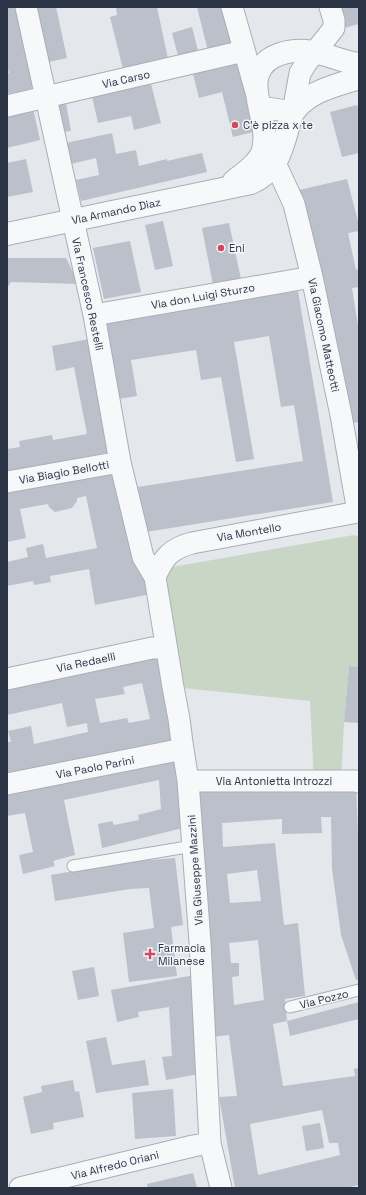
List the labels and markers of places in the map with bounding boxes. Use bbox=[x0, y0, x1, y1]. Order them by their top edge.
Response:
place label: C'è pizza x te bbox=[243, 118, 313, 132]
marker: C'è pizza x te bbox=[230, 120, 240, 130]
place label: Eni bbox=[229, 241, 245, 255]
marker: Eni bbox=[216, 243, 226, 253]
place label: Farmacia Milanese bbox=[158, 941, 206, 968]
marker: Farmacia Milanese bbox=[145, 949, 155, 959]

